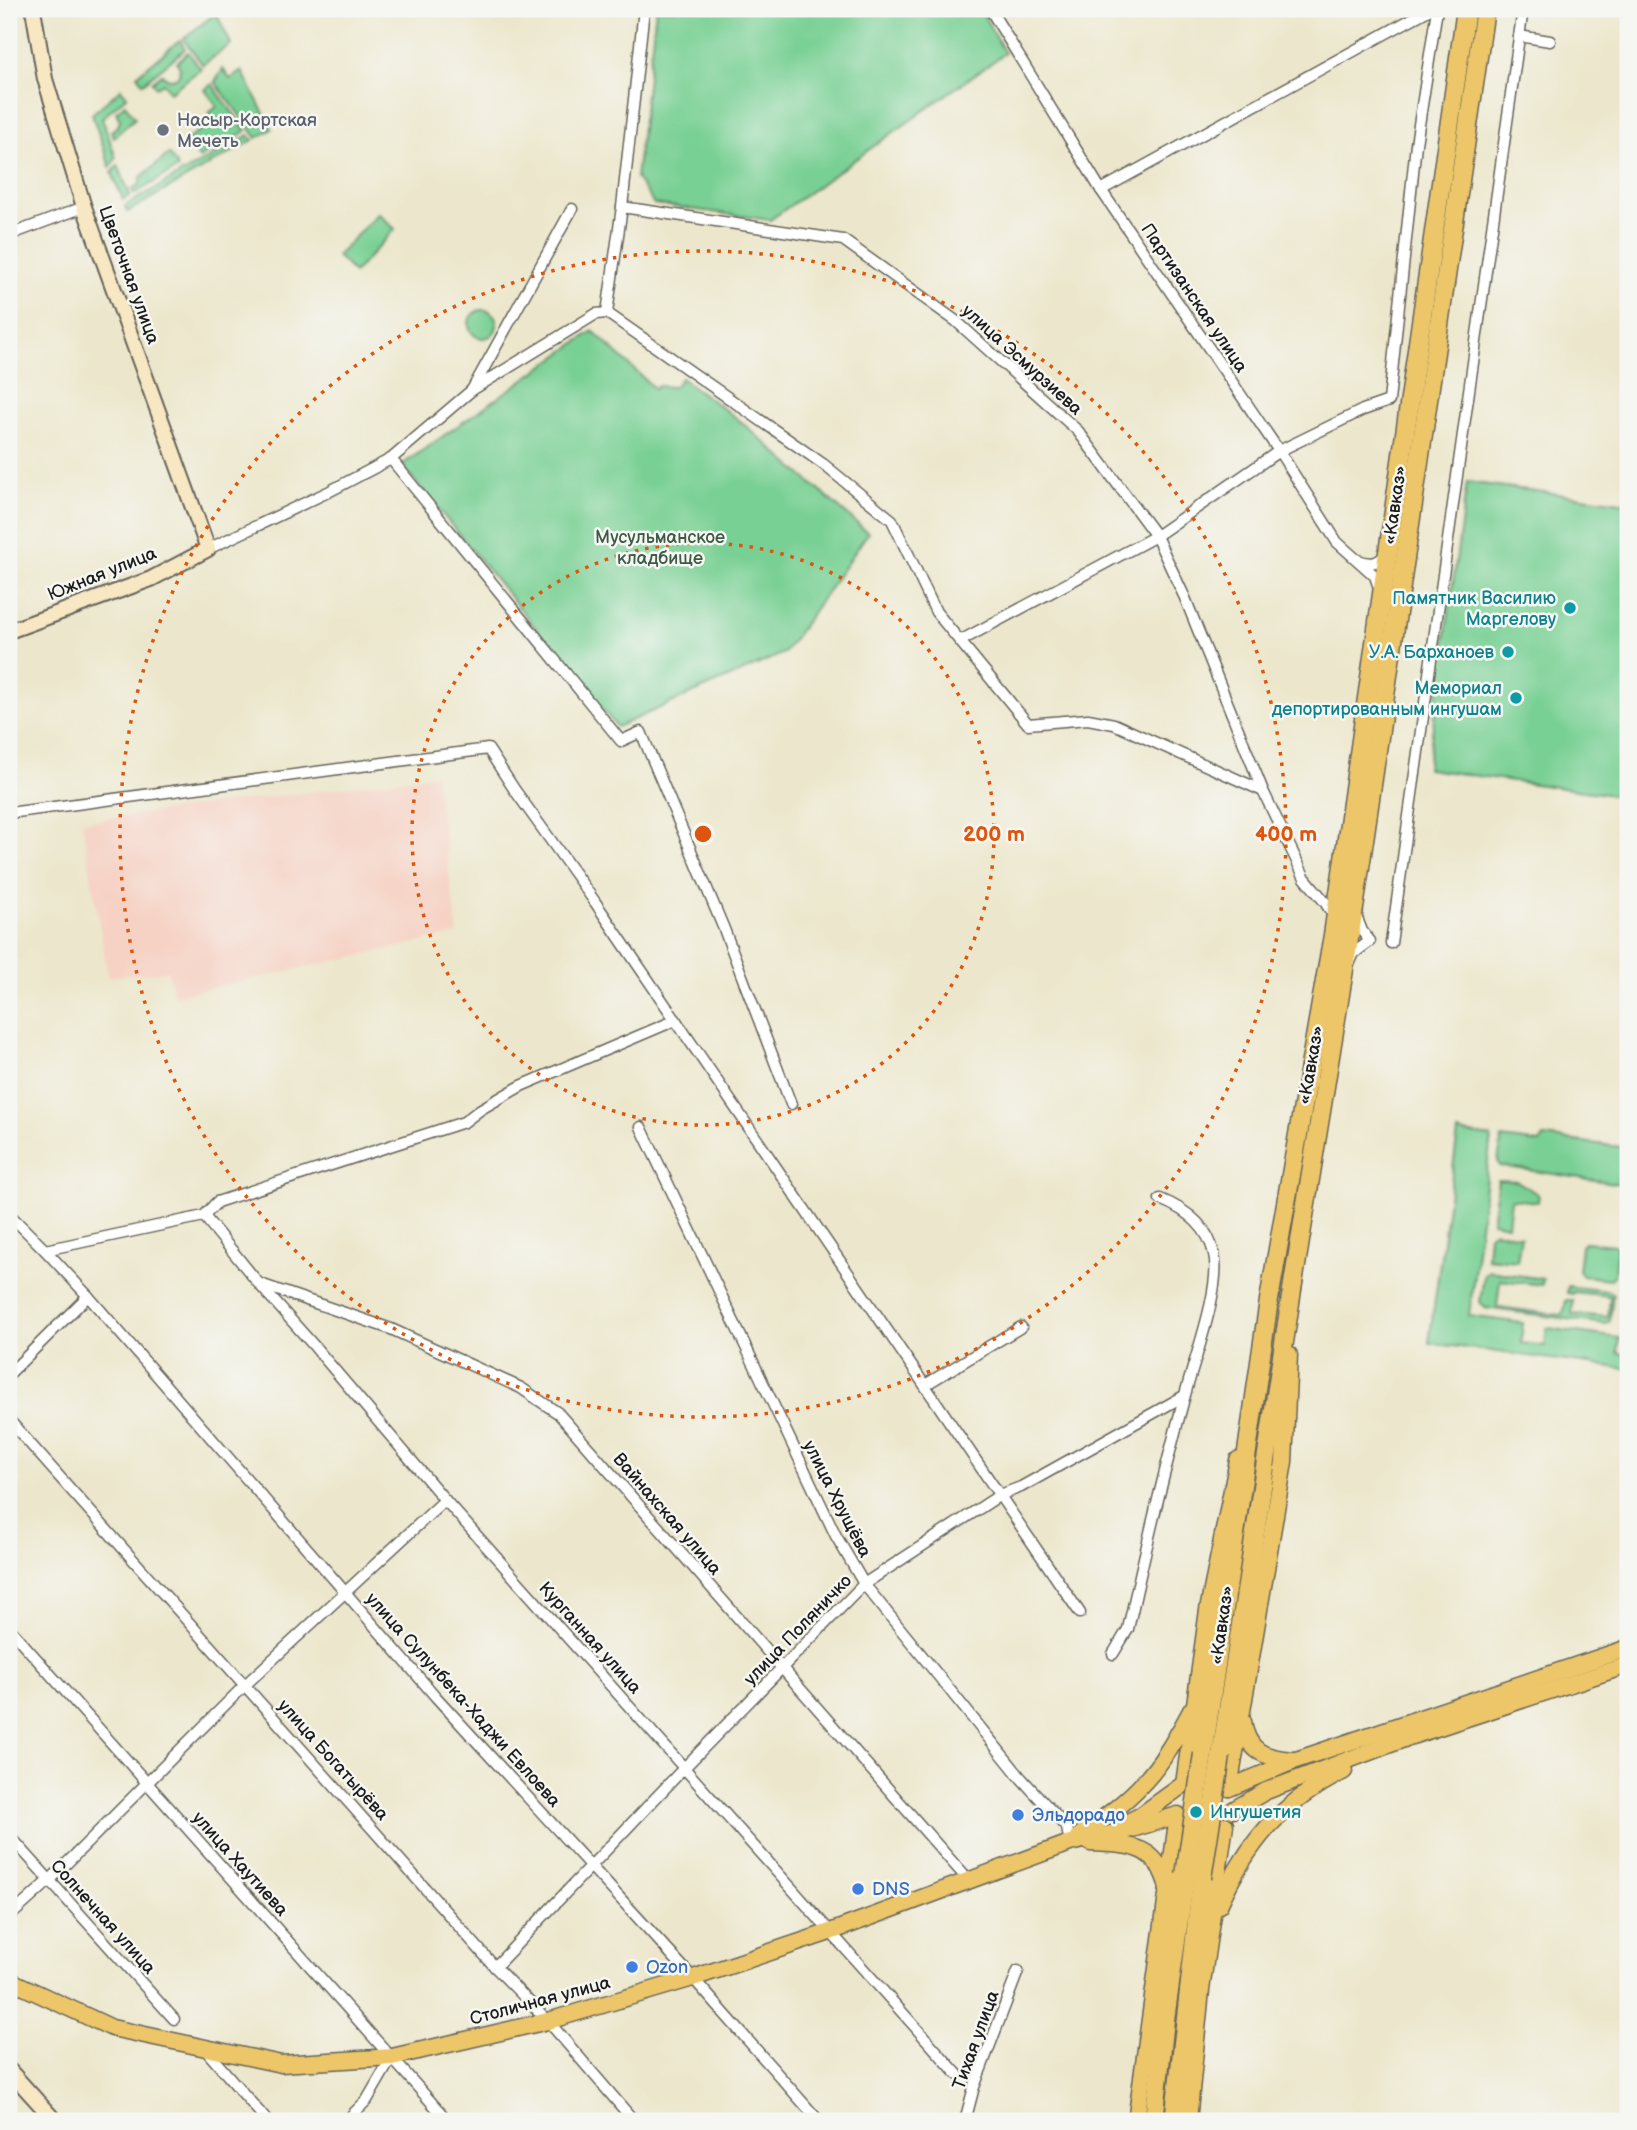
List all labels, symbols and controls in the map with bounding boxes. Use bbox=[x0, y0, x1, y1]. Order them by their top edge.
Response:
place label: Насыр-Кортская Мечеть bbox=[177, 110, 317, 152]
marker: Насыр-Кортская Мечеть bbox=[155, 122, 171, 138]
street label: Цветочная улица bbox=[94, 203, 164, 347]
street label: Партизанская улица bbox=[1136, 219, 1252, 377]
street label: улица Эсмурзиева bbox=[958, 300, 1087, 420]
street label: «Кавказ» bbox=[1379, 464, 1411, 546]
park label: Мусульманское кладбище bbox=[595, 527, 725, 569]
street label: Южная улица bbox=[44, 542, 160, 605]
place label: Памятник Василию Маргелову bbox=[1392, 588, 1557, 630]
marker: Памятник Василию Маргелову bbox=[1562, 600, 1578, 616]
place label: У.А. Барханоев bbox=[1369, 642, 1495, 663]
marker: У.А. Барханоев bbox=[1500, 644, 1516, 660]
place label: Мемориал депортированным ингушам bbox=[1271, 678, 1502, 720]
marker: Мемориал депортированным ингушам bbox=[1508, 690, 1524, 706]
centre of rings bbox=[691, 822, 715, 846]
text: 200 m bbox=[963, 822, 1025, 847]
text: 400 m bbox=[1255, 822, 1317, 847]
street label: «Кавказ» bbox=[1294, 1024, 1328, 1106]
street label: улица Хрущёва bbox=[798, 1437, 876, 1561]
street label: Вайнахская улица bbox=[608, 1449, 726, 1579]
street label: улица Поляничко bbox=[740, 1570, 856, 1690]
street label: Курганная улица bbox=[534, 1578, 646, 1698]
street label: «Кавказ» bbox=[1206, 1584, 1238, 1666]
street label: улица Сулунбека-Хаджи Евлоева bbox=[361, 1589, 565, 1812]
street label: улица Богатырёва bbox=[273, 1695, 393, 1825]
place label: Ингушетия bbox=[1210, 1802, 1301, 1823]
marker: Ингушетия bbox=[1188, 1804, 1204, 1820]
place label: Эльдорадо bbox=[1032, 1805, 1125, 1826]
marker: Эльдорадо bbox=[1010, 1807, 1026, 1823]
street label: улица Хаутиева bbox=[188, 1808, 293, 1921]
street label: Солнечная улица bbox=[46, 1855, 160, 1979]
place label: DNS bbox=[872, 1879, 910, 1900]
marker: DNS bbox=[850, 1881, 866, 1897]
place label: Ozon bbox=[646, 1957, 688, 1978]
marker: Ozon bbox=[624, 1959, 640, 1975]
street label: Столичная улица bbox=[468, 1972, 613, 2030]
street label: Тихая улица bbox=[948, 1987, 1004, 2092]

